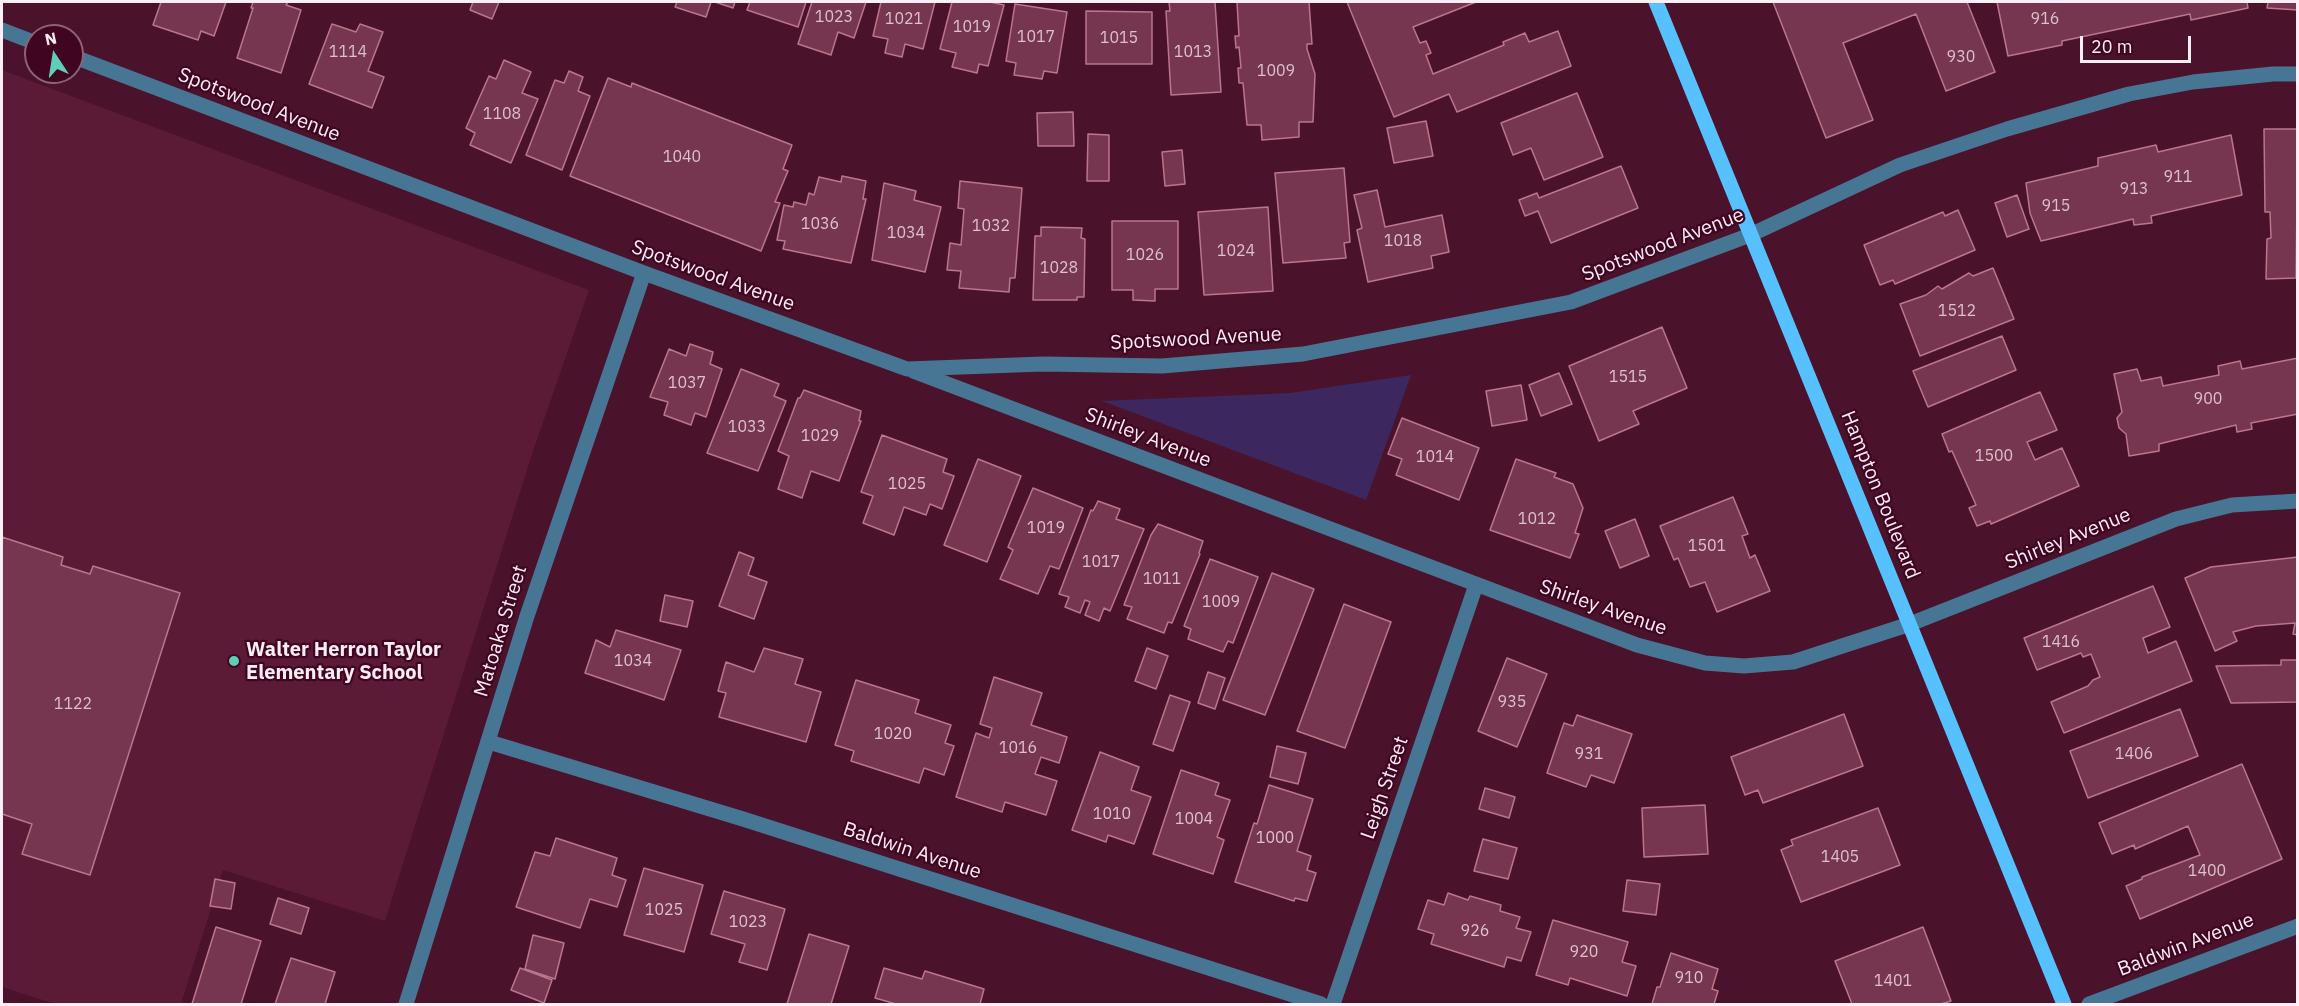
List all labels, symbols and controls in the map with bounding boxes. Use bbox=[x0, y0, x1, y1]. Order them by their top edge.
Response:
house number: 1023 bbox=[815, 7, 853, 27]
house number: 1021 bbox=[885, 9, 923, 29]
house number: 916 bbox=[2031, 9, 2059, 29]
house number: 1019 bbox=[953, 17, 991, 37]
north arrow bbox=[24, 24, 84, 84]
scale bar bbox=[2083, 24, 2194, 62]
text: N bbox=[43, 27, 58, 49]
house number: 1017 bbox=[1017, 27, 1055, 47]
house number: 1015 bbox=[1100, 28, 1138, 48]
text: 20 m bbox=[2091, 35, 2133, 58]
house number: 1114 bbox=[329, 42, 367, 62]
house number: 1013 bbox=[1174, 42, 1212, 62]
house number: 930 bbox=[1947, 47, 1975, 67]
house number: 1009 bbox=[1257, 61, 1295, 81]
street label: Spotswood Avenue bbox=[175, 63, 343, 147]
house number: 1108 bbox=[483, 104, 521, 124]
house number: 1040 bbox=[663, 147, 701, 167]
house number: 911 bbox=[2164, 167, 2192, 187]
house number: 913 bbox=[2120, 179, 2148, 199]
house number: 915 bbox=[2042, 196, 2070, 216]
street label: Spotswood Avenue bbox=[1579, 203, 1747, 287]
house number: 1036 bbox=[801, 214, 839, 234]
house number: 1032 bbox=[972, 216, 1010, 236]
house number: 1034 bbox=[887, 223, 925, 243]
house number: 1018 bbox=[1384, 231, 1422, 251]
street label: Spotswood Avenue bbox=[628, 235, 798, 317]
house number: 1024 bbox=[1217, 241, 1255, 261]
house number: 1026 bbox=[1126, 245, 1164, 265]
house number: 1028 bbox=[1040, 258, 1078, 278]
house number: 1512 bbox=[1938, 301, 1976, 321]
street label: Spotswood Avenue bbox=[1110, 323, 1282, 355]
house number: 1515 bbox=[1609, 367, 1647, 387]
house number: 1037 bbox=[668, 373, 706, 393]
house number: 900 bbox=[2194, 389, 2222, 409]
street label: Shirley Avenue bbox=[1082, 403, 1214, 473]
street label: Hampton Boulevard bbox=[1835, 408, 1925, 582]
house number: 1033 bbox=[728, 417, 766, 437]
house number: 1029 bbox=[801, 426, 839, 446]
house number: 1500 bbox=[1975, 446, 2013, 466]
house number: 1014 bbox=[1416, 447, 1454, 467]
house number: 1025 bbox=[888, 474, 926, 494]
street label: Shirley Avenue bbox=[2002, 503, 2134, 575]
house number: 1012 bbox=[1518, 509, 1556, 529]
house number: 1019 bbox=[1027, 518, 1065, 538]
house number: 1501 bbox=[1688, 536, 1726, 556]
house number: 1017 bbox=[1082, 552, 1120, 572]
street label: Matoaka Street bbox=[470, 562, 532, 700]
house number: 1011 bbox=[1143, 569, 1181, 589]
street label: Shirley Avenue bbox=[1536, 575, 1670, 641]
house number: 1009 bbox=[1202, 592, 1240, 612]
house number: 1416 bbox=[2042, 632, 2080, 652]
place label: Walter Herron Taylor Elementary School bbox=[246, 638, 441, 685]
house number: 1034 bbox=[614, 651, 652, 671]
marker: Walter Herron Taylor Elementary School bbox=[227, 654, 241, 668]
house number: 935 bbox=[1498, 692, 1526, 712]
house number: 1122 bbox=[54, 694, 92, 714]
house number: 1020 bbox=[874, 724, 912, 744]
street label: Leigh Street bbox=[1356, 733, 1414, 843]
house number: 1016 bbox=[999, 738, 1037, 758]
house number: 931 bbox=[1575, 744, 1603, 764]
house number: 1406 bbox=[2115, 744, 2153, 764]
house number: 1010 bbox=[1093, 804, 1131, 824]
house number: 1004 bbox=[1175, 809, 1213, 829]
street label: Baldwin Avenue bbox=[840, 817, 984, 885]
house number: 1000 bbox=[1256, 828, 1294, 848]
house number: 1405 bbox=[1821, 847, 1859, 867]
house number: 1400 bbox=[2188, 861, 2226, 881]
house number: 1025 bbox=[645, 900, 683, 920]
street label: Baldwin Avenue bbox=[2114, 908, 2258, 982]
house number: 1023 bbox=[729, 912, 767, 932]
house number: 926 bbox=[1461, 921, 1489, 941]
house number: 920 bbox=[1570, 942, 1598, 962]
house number: 910 bbox=[1675, 968, 1703, 988]
house number: 1401 bbox=[1874, 971, 1912, 991]

